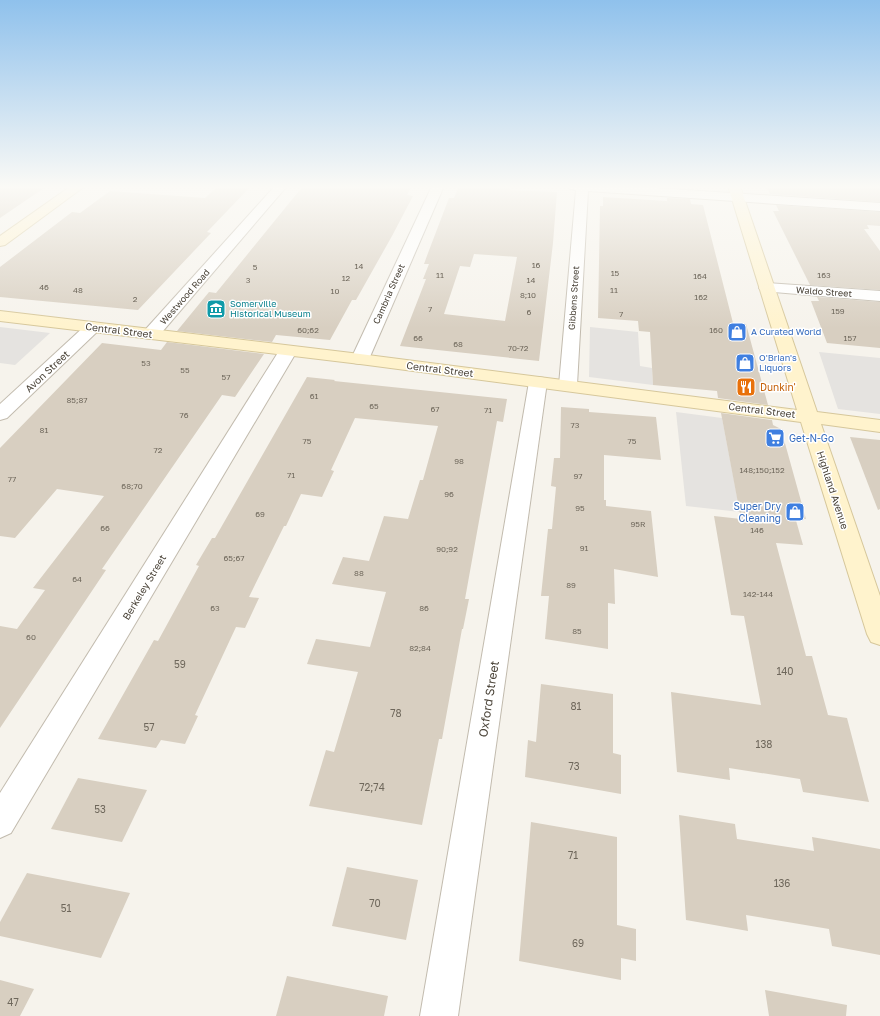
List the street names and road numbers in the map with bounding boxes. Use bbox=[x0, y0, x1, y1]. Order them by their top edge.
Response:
street label: Cambria Street bbox=[370, 262, 407, 326]
street label: Gibbens Street bbox=[566, 265, 581, 330]
street label: Westwood Road bbox=[158, 267, 212, 327]
street label: Waldo Street bbox=[796, 284, 853, 299]
street label: Central Street bbox=[85, 320, 153, 340]
street label: Avon Street bbox=[23, 348, 71, 394]
street label: Central Street bbox=[406, 359, 474, 379]
street label: Central Street bbox=[728, 400, 796, 420]
street label: Highland Avenue bbox=[815, 449, 851, 531]
street label: Berkeley Street bbox=[120, 552, 168, 622]
street label: Oxford Street bbox=[475, 659, 502, 738]

